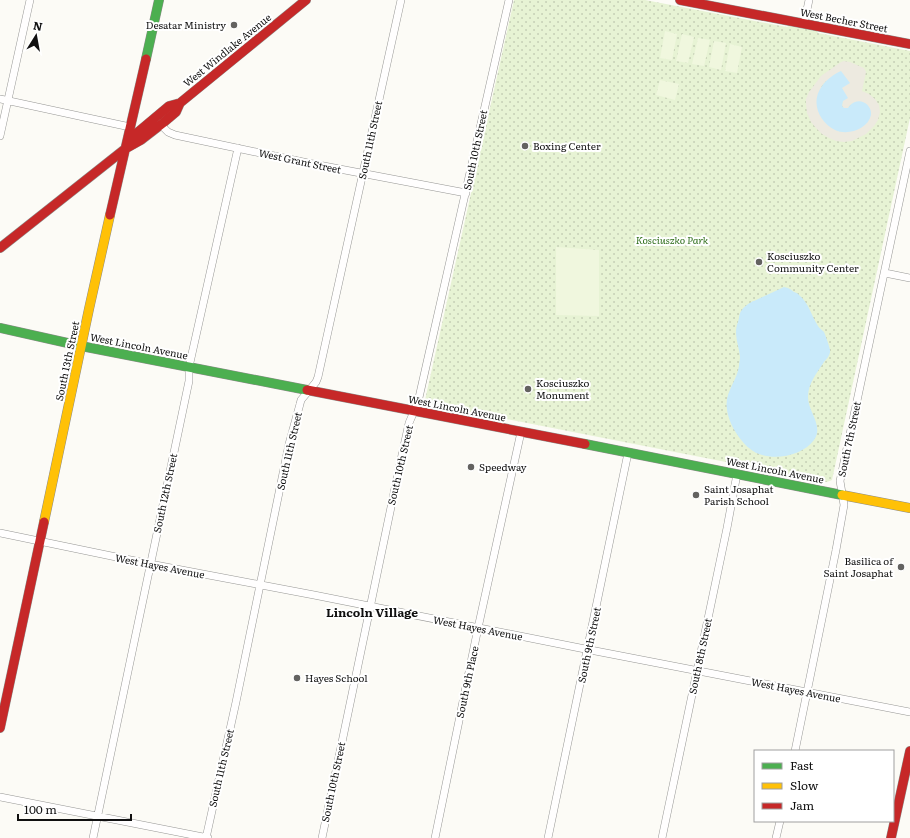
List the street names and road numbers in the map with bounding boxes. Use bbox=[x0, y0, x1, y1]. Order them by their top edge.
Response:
street label: West Becher Street bbox=[799, 4, 889, 35]
street label: West Windlake Avenue bbox=[180, 9, 274, 90]
street label: South 11th Street bbox=[354, 99, 385, 181]
street label: South 10th Street bbox=[459, 108, 490, 191]
street label: West Grant Street bbox=[257, 144, 343, 177]
street label: South 13th Street bbox=[51, 320, 82, 402]
street label: West Lincoln Avenue bbox=[89, 329, 189, 362]
street label: West Lincoln Avenue bbox=[407, 391, 507, 424]
street label: South 7th Street bbox=[833, 400, 864, 478]
street label: South 11th Street bbox=[272, 410, 305, 492]
street label: South 10th Street bbox=[383, 423, 416, 506]
street label: South 12th Street bbox=[149, 452, 180, 534]
street label: West Lincoln Avenue bbox=[725, 453, 825, 486]
street label: West Hayes Avenue bbox=[114, 549, 206, 582]
street label: South 9th Street bbox=[573, 606, 604, 684]
street label: West Hayes Avenue bbox=[432, 611, 524, 644]
street label: South 8th Street bbox=[684, 617, 715, 695]
street label: South 9th Place bbox=[452, 645, 481, 719]
street label: West Hayes Avenue bbox=[750, 673, 842, 706]
street label: South 11th Street bbox=[204, 727, 237, 809]
street label: South 10th Street bbox=[317, 740, 348, 823]

